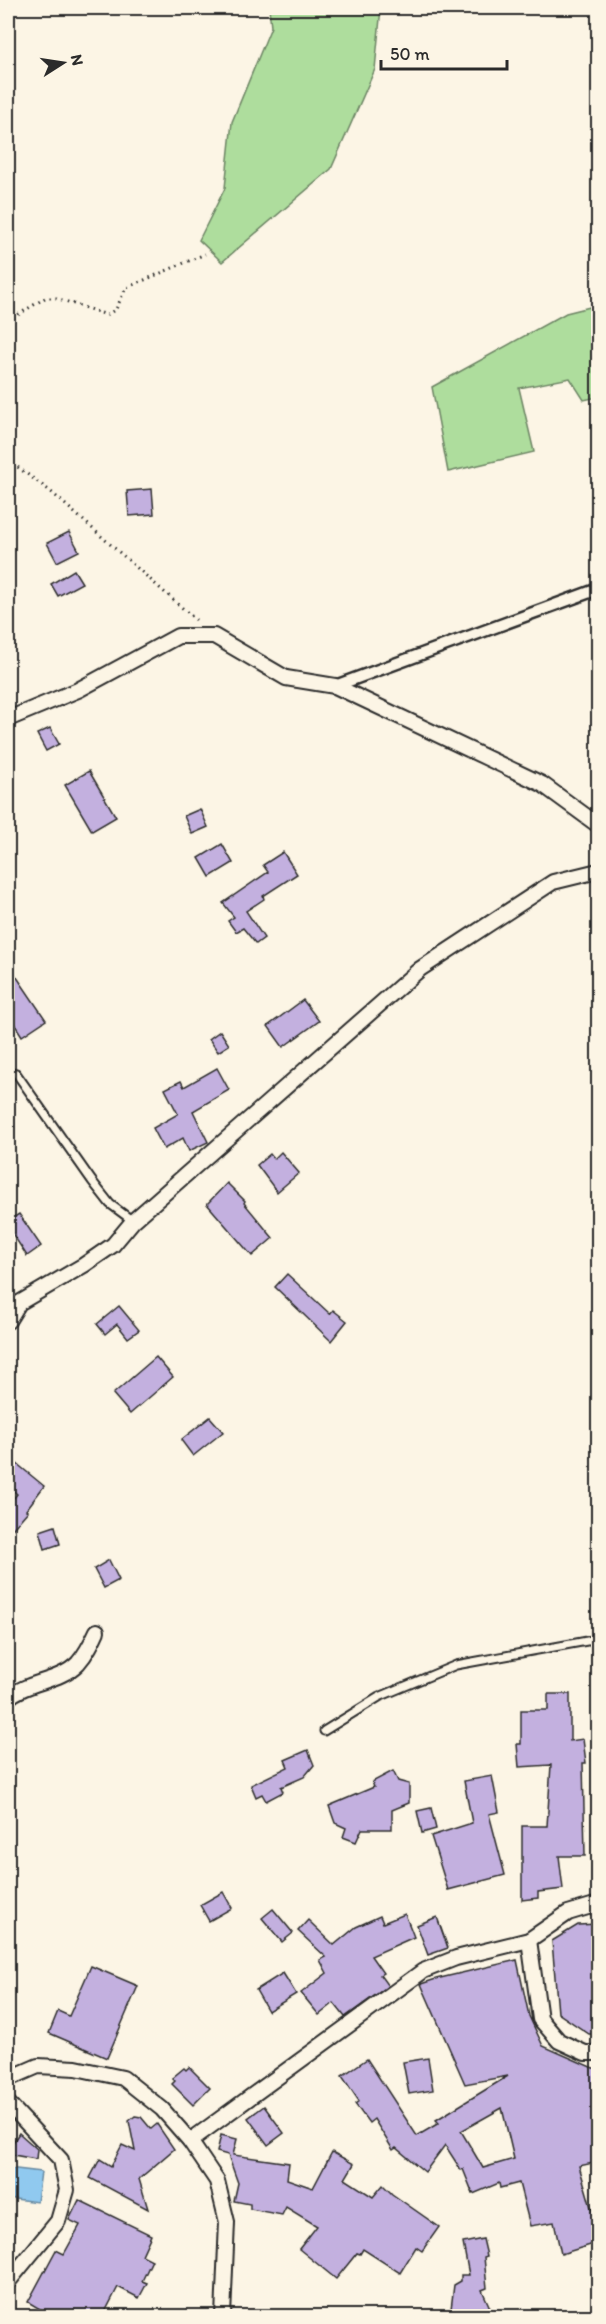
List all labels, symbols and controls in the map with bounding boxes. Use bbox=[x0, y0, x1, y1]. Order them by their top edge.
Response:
north arrow bbox=[33, 33, 93, 93]
scale bar bbox=[381, 33, 507, 71]
text: 50 m bbox=[390, 43, 430, 65]
text: N bbox=[67, 53, 88, 67]

